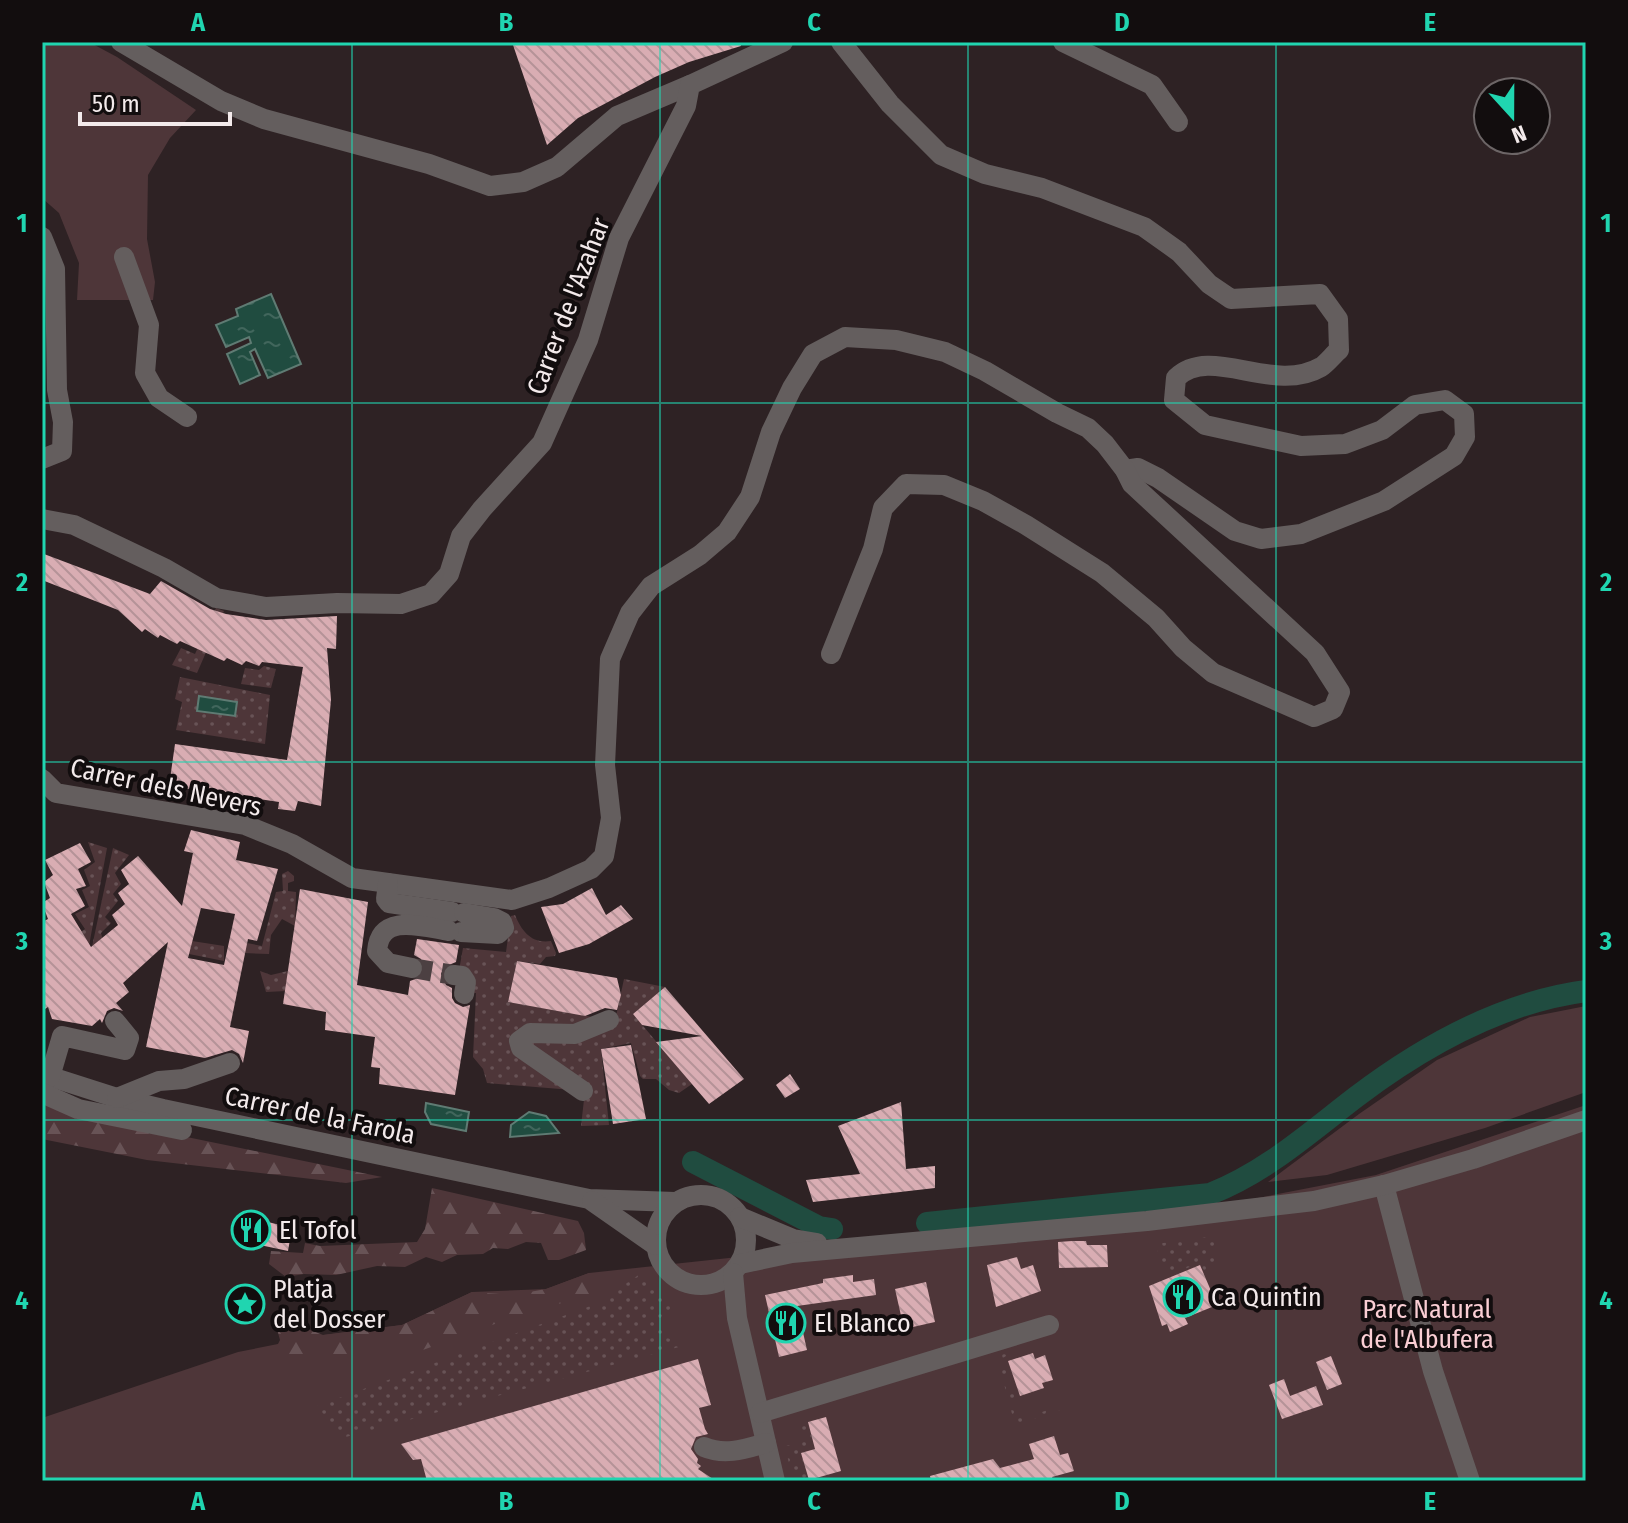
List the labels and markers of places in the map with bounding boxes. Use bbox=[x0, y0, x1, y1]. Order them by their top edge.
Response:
restaurant icon: El Tofol bbox=[230, 1209, 272, 1251]
place label: El Tofol bbox=[279, 1215, 357, 1246]
place label: Platja del Dosser bbox=[273, 1274, 385, 1335]
restaurant icon: Ca Quintin bbox=[1162, 1276, 1204, 1318]
place label: Ca Quintin bbox=[1211, 1282, 1322, 1313]
place icon: Platja del Dosser bbox=[224, 1283, 266, 1325]
restaurant icon: El Blanco bbox=[765, 1302, 807, 1344]
place label: El Blanco bbox=[814, 1308, 911, 1339]

